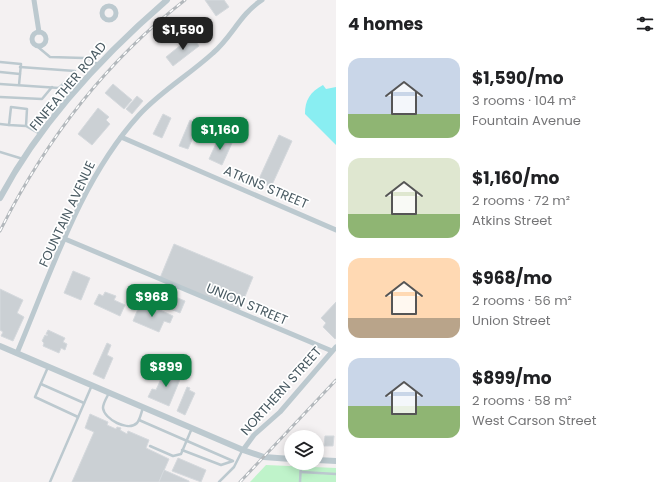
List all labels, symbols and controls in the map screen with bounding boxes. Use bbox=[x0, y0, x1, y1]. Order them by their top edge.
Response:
text: 4 homes bbox=[348, 12, 423, 36]
icon: filters bbox=[634, 13, 656, 35]
pin: $1,590 bbox=[150, 17, 216, 51]
text: $1,590 bbox=[162, 20, 204, 39]
street label: FINFEATHER ROAD bbox=[25, 37, 111, 135]
text: $1,590/mo bbox=[472, 66, 564, 90]
icon: home bbox=[380, 74, 428, 122]
text: 3 rooms · 104 m² bbox=[472, 91, 576, 110]
text: Fountain Avenue bbox=[472, 111, 581, 130]
pin: $1,160 bbox=[187, 117, 253, 151]
text: $1,160 bbox=[201, 120, 239, 139]
street label: FOUNTAIN AVENUE bbox=[34, 158, 100, 270]
street label: ATKINS STREET bbox=[221, 161, 311, 213]
text: $1,160/mo bbox=[472, 166, 559, 190]
icon: home bbox=[380, 174, 428, 222]
text: 2 rooms · 72 m² bbox=[472, 191, 570, 210]
text: Atkins Street bbox=[472, 211, 552, 230]
text: $968/mo bbox=[472, 266, 552, 290]
icon: home bbox=[380, 274, 428, 322]
street label: UNION STREET bbox=[203, 278, 291, 330]
pin: $968 bbox=[128, 284, 176, 318]
text: $968 bbox=[135, 287, 169, 306]
text: 2 rooms · 56 m² bbox=[472, 291, 572, 310]
text: Union Street bbox=[472, 311, 550, 330]
street label: NORTHERN STREET bbox=[236, 342, 326, 440]
pin: $899 bbox=[142, 354, 190, 388]
text: $899 bbox=[150, 357, 182, 376]
text: $899/mo bbox=[472, 366, 552, 390]
icon: home bbox=[380, 374, 428, 422]
text: 2 rooms · 58 m² bbox=[472, 391, 572, 410]
text: West Carson Street bbox=[472, 411, 596, 430]
map controls bbox=[284, 430, 324, 470]
button: layers bbox=[284, 430, 324, 470]

